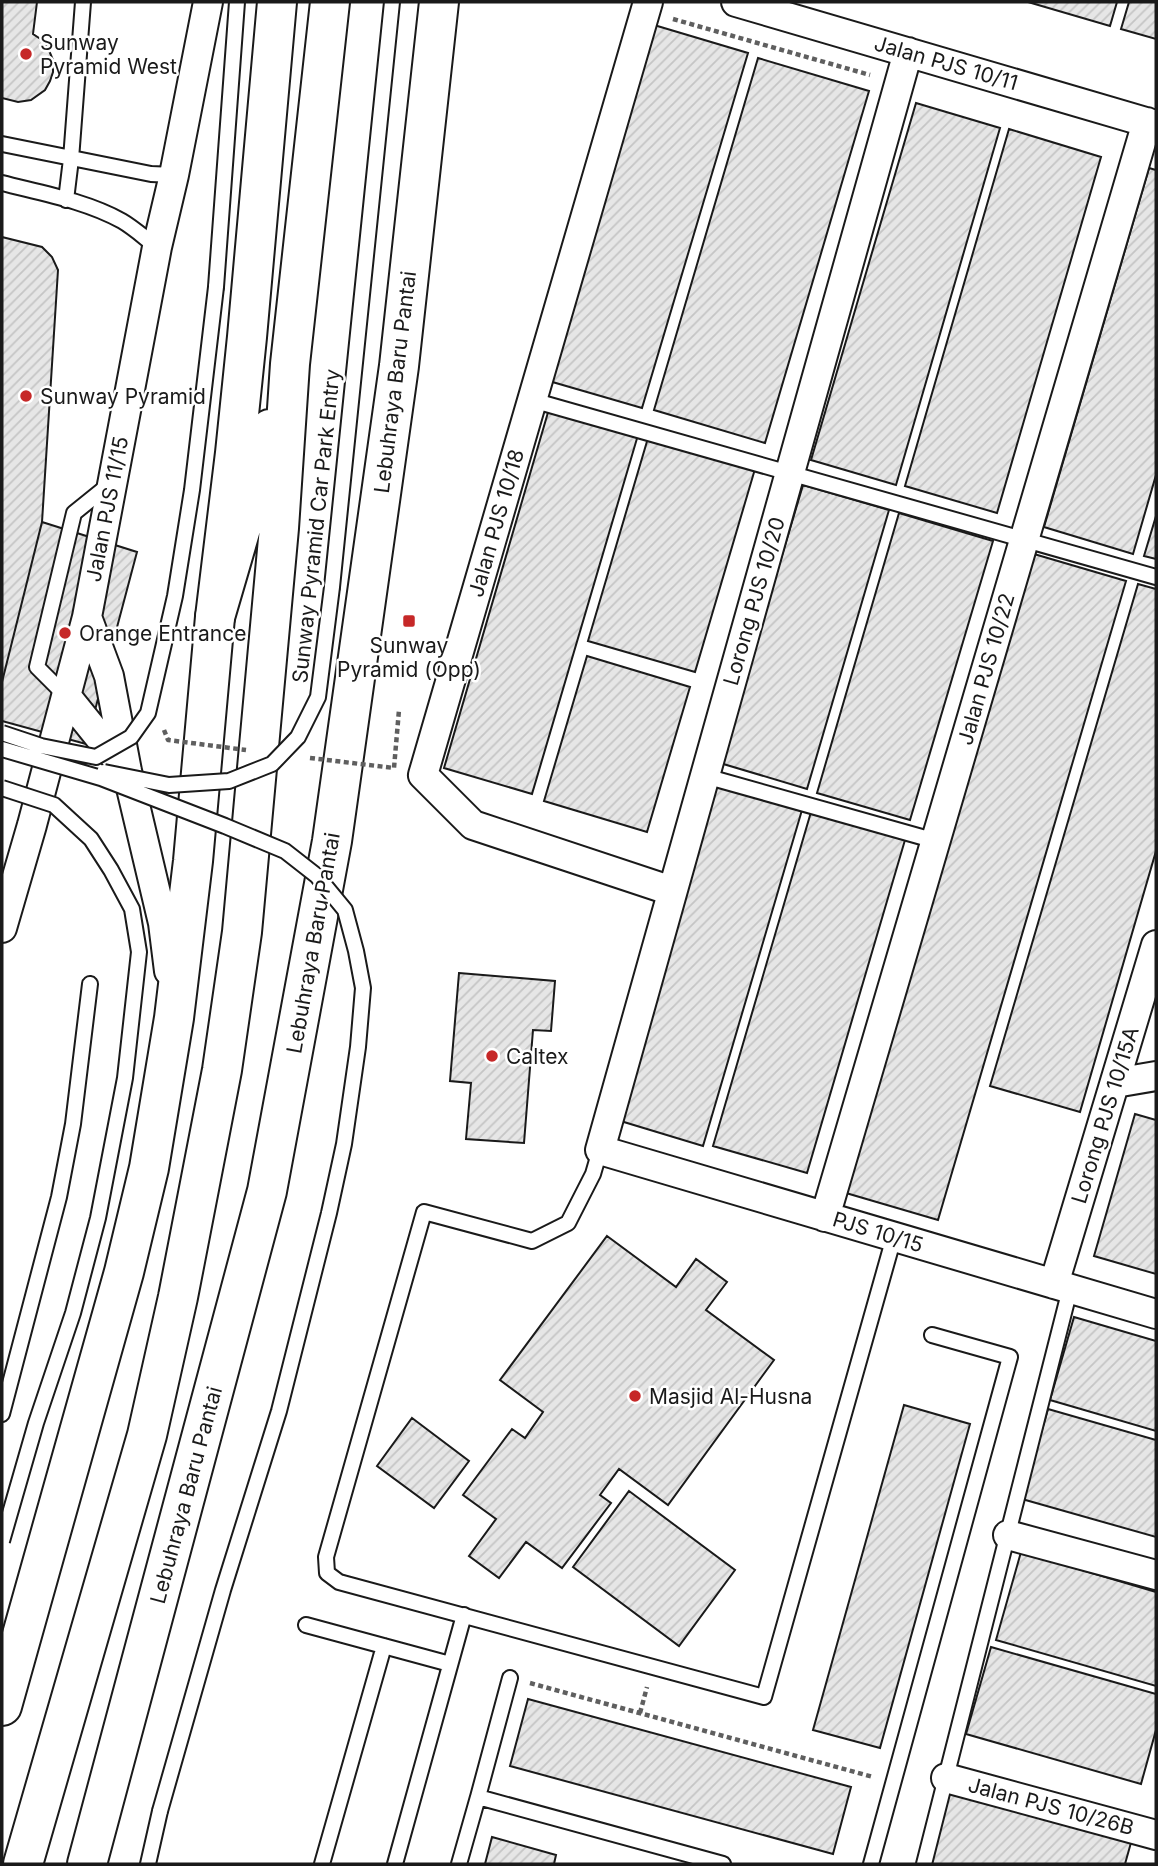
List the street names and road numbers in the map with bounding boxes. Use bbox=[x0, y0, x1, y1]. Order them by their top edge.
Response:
street label: Jalan PJS 10/11 bbox=[871, 31, 1021, 95]
street label: Lebuhraya Baru Pantai bbox=[369, 269, 421, 495]
street label: Sunway Pyramid Car Park Entry bbox=[287, 368, 345, 684]
street label: Jalan PJS 11/15 bbox=[81, 434, 133, 584]
street label: Jalan PJS 10/18 bbox=[463, 446, 529, 600]
street label: Lorong PJS 10/20 bbox=[718, 514, 790, 688]
street label: Jalan PJS 10/22 bbox=[952, 590, 1020, 748]
street label: Lebuhraya Baru Pantai bbox=[281, 831, 345, 1055]
street label: Lorong PJS 10/15A bbox=[1066, 1023, 1144, 1207]
street label: PJS 10/15 bbox=[830, 1206, 926, 1258]
street label: Lebuhraya Baru Pantai bbox=[145, 1384, 227, 1606]
street label: Jalan PJS 10/26B bbox=[965, 1772, 1137, 1840]

